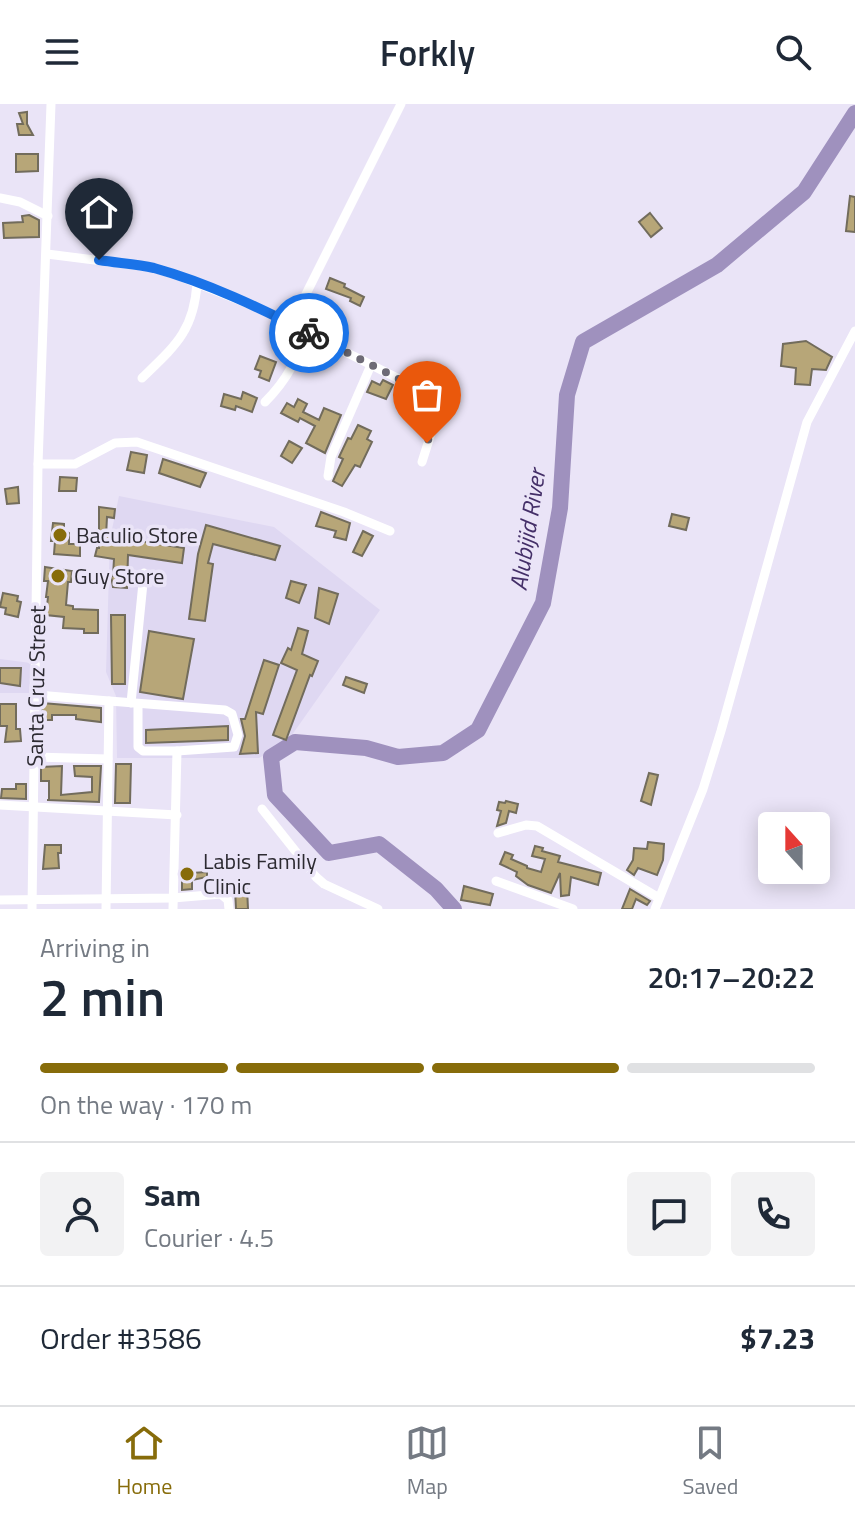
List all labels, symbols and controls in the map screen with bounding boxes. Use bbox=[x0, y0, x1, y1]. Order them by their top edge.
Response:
text: Forkly bbox=[380, 25, 475, 80]
icon: menu bbox=[40, 30, 84, 74]
icon: search bbox=[771, 30, 815, 74]
pin bbox=[65, 178, 133, 260]
icon: home bbox=[77, 190, 121, 234]
courier bbox=[269, 293, 349, 373]
icon: bike bbox=[287, 311, 331, 355]
pin bbox=[393, 361, 461, 443]
icon: bag bbox=[405, 373, 449, 417]
water label: Alubijid River bbox=[500, 463, 555, 593]
place label: Baculio Store bbox=[76, 518, 198, 552]
marker: Baculio Store bbox=[51, 526, 69, 544]
place label: Guy Store bbox=[74, 559, 164, 593]
marker: Guy Store bbox=[49, 567, 67, 585]
street label: Santa Cruz Street bbox=[18, 605, 54, 767]
north arrow bbox=[758, 812, 830, 884]
map controls bbox=[758, 812, 830, 884]
place label: Labis Family Clinic bbox=[203, 844, 317, 903]
marker: Labis Family Clinic bbox=[178, 865, 196, 883]
text: Arriving in bbox=[40, 928, 150, 967]
text: 20:17–20:22 bbox=[648, 954, 815, 1000]
text: 2 min bbox=[40, 957, 165, 1036]
text: On the way · 170 m bbox=[40, 1085, 252, 1124]
button: person bbox=[40, 1172, 124, 1256]
text: Sam bbox=[144, 1172, 201, 1218]
button: chat bbox=[627, 1172, 711, 1256]
button: phone bbox=[731, 1172, 815, 1256]
text: Courier · 4.5 bbox=[144, 1218, 274, 1257]
text: Order #3586 bbox=[40, 1315, 202, 1361]
text: $7.23 bbox=[740, 1315, 815, 1361]
tab: Home bbox=[117, 1421, 172, 1503]
tab: Map bbox=[405, 1421, 449, 1503]
tab: Saved bbox=[682, 1421, 738, 1503]

